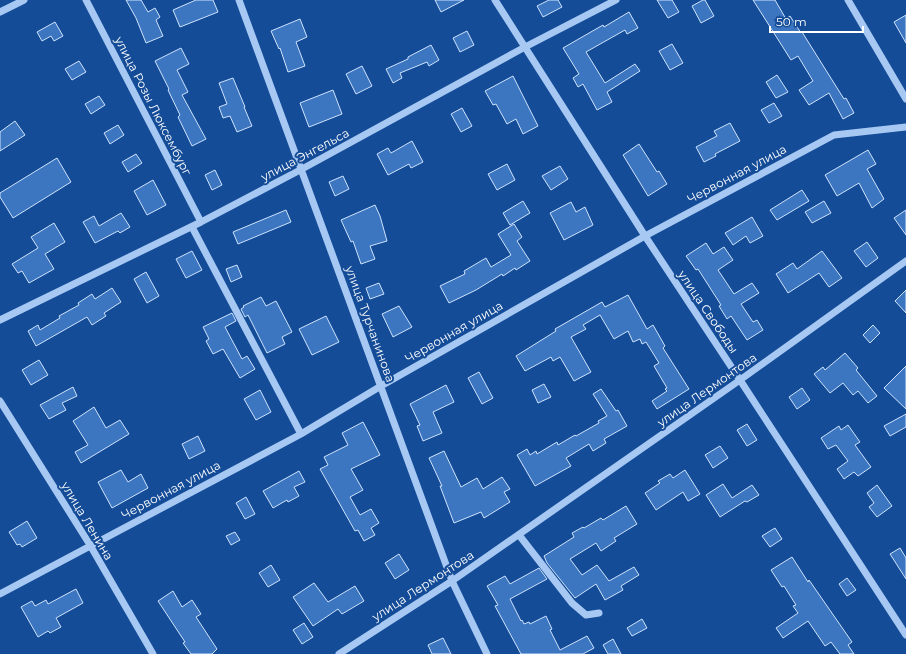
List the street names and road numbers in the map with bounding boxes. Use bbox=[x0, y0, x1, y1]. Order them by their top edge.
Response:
street label: улица Розы Люксембург bbox=[111, 33, 195, 178]
street label: улица Энгельса bbox=[257, 125, 352, 185]
street label: Червонная улица bbox=[685, 141, 789, 206]
street label: улица Турчанинова bbox=[342, 263, 399, 384]
street label: улица Свободы bbox=[675, 267, 742, 356]
street label: Червонная улица bbox=[402, 298, 505, 366]
street label: улица Лермонтова bbox=[653, 350, 759, 430]
street label: Червонная улица bbox=[119, 457, 223, 522]
street label: улица Ленина bbox=[58, 478, 117, 563]
street label: улица Лермонтова bbox=[368, 547, 476, 625]

